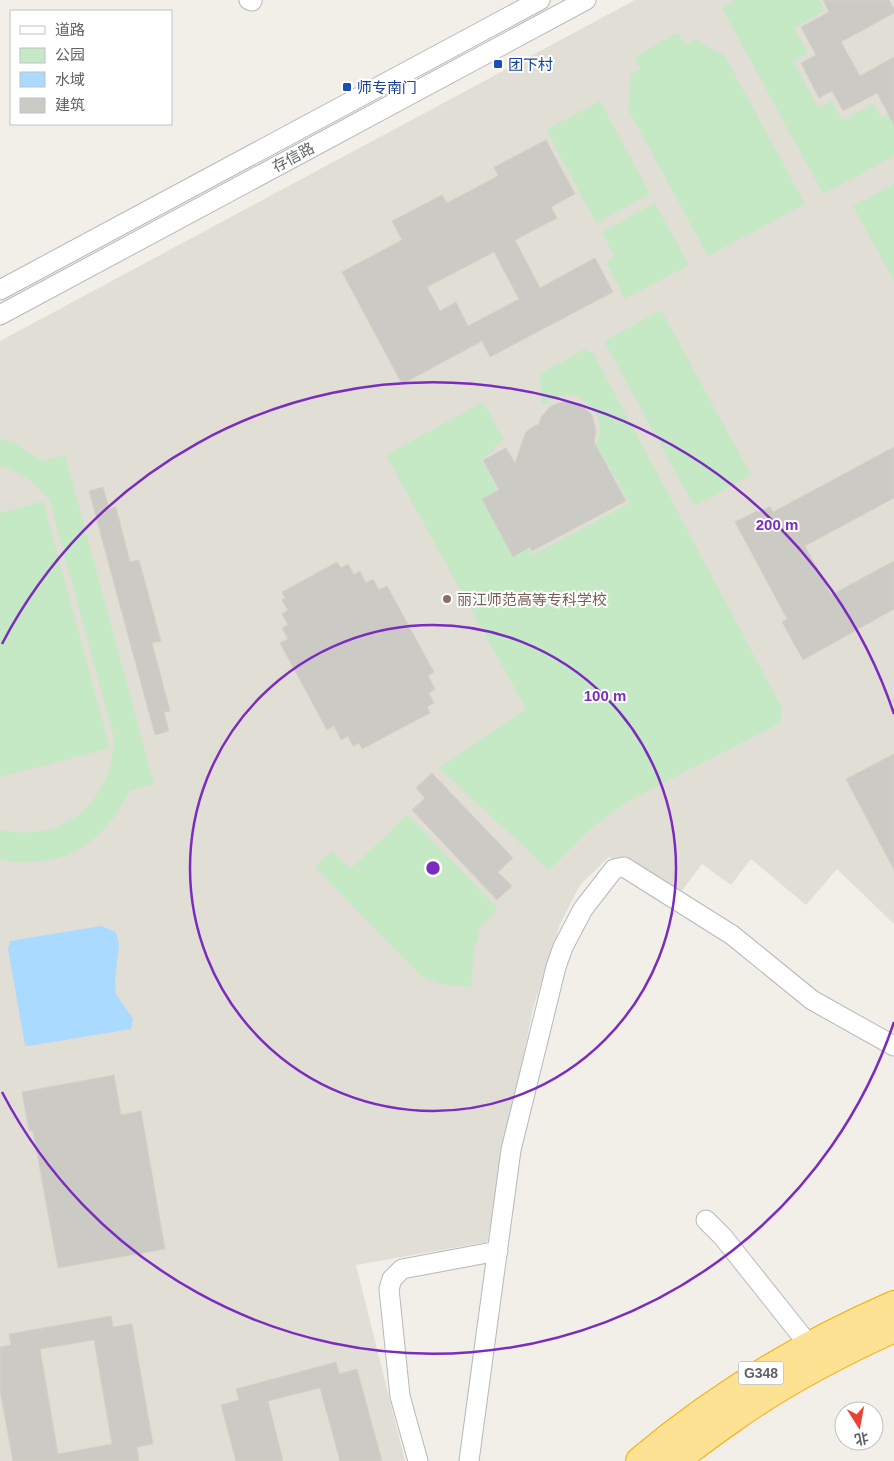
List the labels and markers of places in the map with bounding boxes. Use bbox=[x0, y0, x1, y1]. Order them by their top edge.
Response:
place label: 团下村 bbox=[508, 56, 553, 73]
marker: 团下村 bbox=[492, 58, 504, 70]
place label: 师专南门 bbox=[357, 79, 417, 96]
marker: 师专南门 bbox=[341, 81, 353, 93]
place label: 丽江师范高等专科学校 bbox=[457, 591, 607, 608]
marker: 丽江师范高等专科学校 bbox=[441, 593, 453, 605]
centre of rings bbox=[424, 859, 442, 877]

